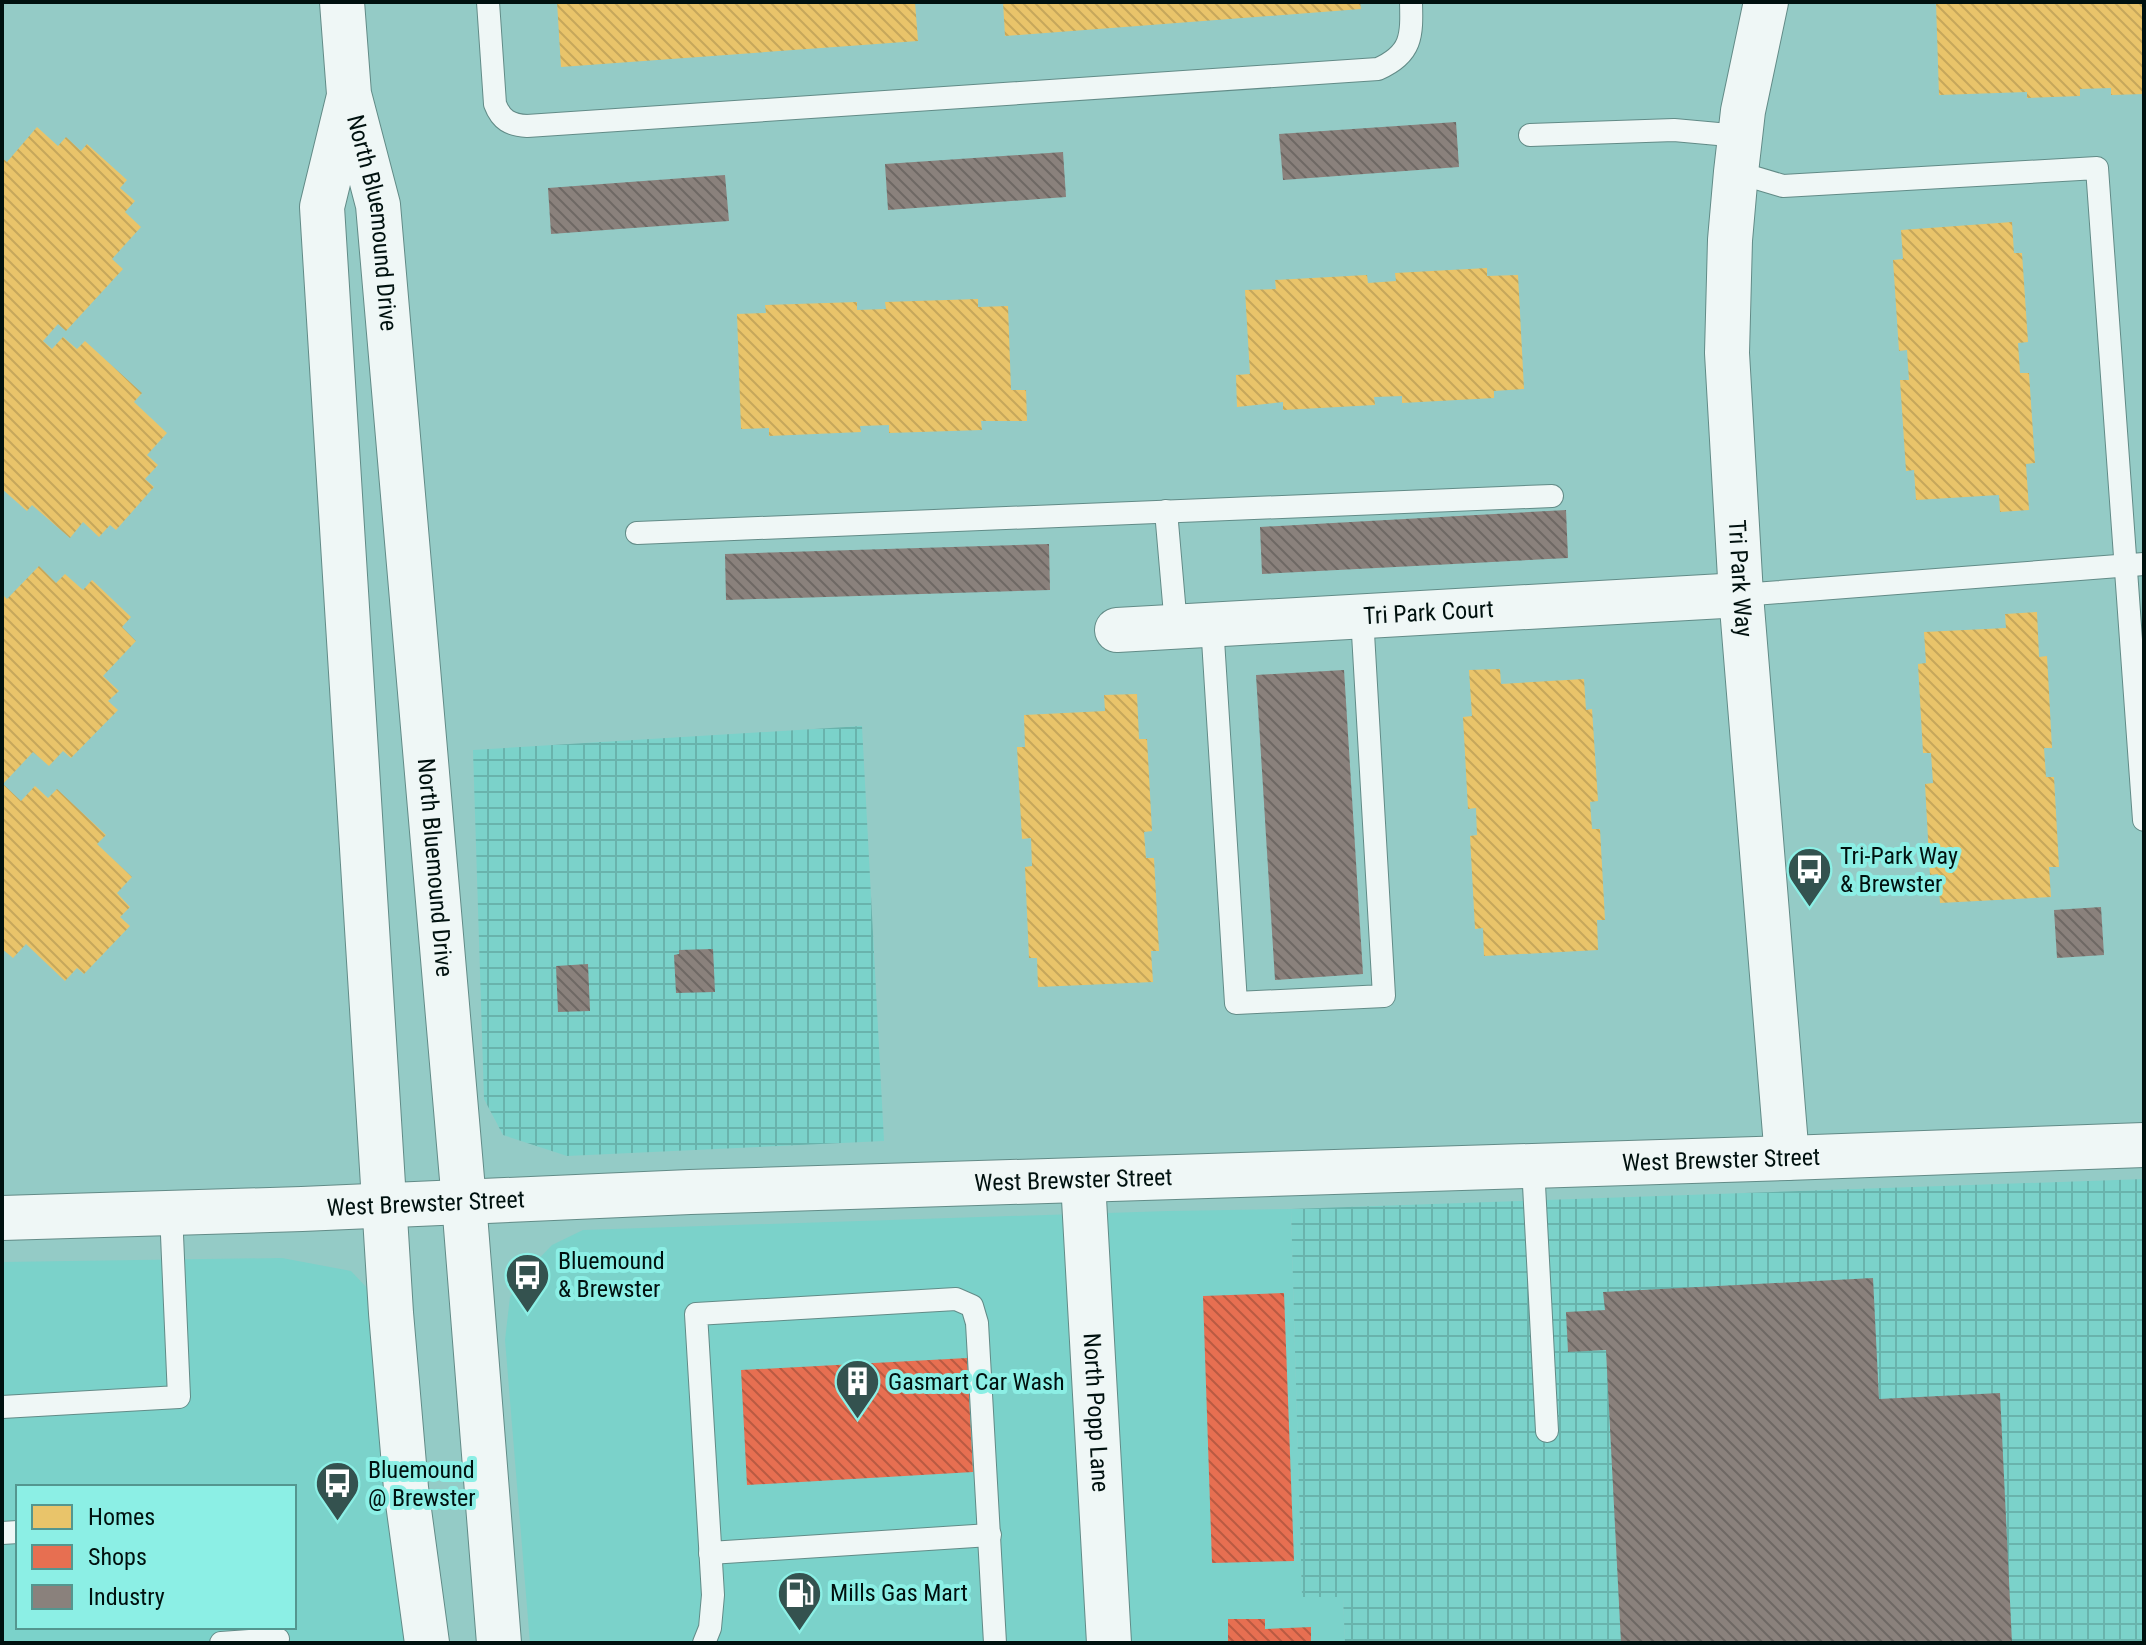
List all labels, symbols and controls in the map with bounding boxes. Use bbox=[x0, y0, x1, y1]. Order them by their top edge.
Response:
street label: North Bluemound Drive bbox=[341, 112, 403, 332]
street label: Tri Park Way bbox=[1723, 519, 1758, 638]
street label: Tri Park Court bbox=[1363, 595, 1494, 630]
street label: North Bluemound Drive bbox=[412, 757, 459, 978]
place label: Tri-Park Way & Brewster bbox=[1840, 842, 1958, 898]
bus stop icon: Tri-Park Way & Brewster bbox=[1785, 846, 1833, 909]
street label: West Brewster Street bbox=[1622, 1143, 1821, 1177]
street label: West Brewster Street bbox=[974, 1163, 1173, 1197]
street label: West Brewster Street bbox=[326, 1185, 525, 1222]
place label: Bluemound & Brewster bbox=[558, 1247, 665, 1303]
bus stop icon: Bluemound & Brewster bbox=[503, 1251, 551, 1314]
street label: North Popp Lane bbox=[1078, 1332, 1114, 1493]
building icon: Gasmart Car Wash bbox=[833, 1358, 881, 1421]
place label: Gasmart Car Wash bbox=[888, 1368, 1065, 1396]
place label: Bluemound @ Brewster bbox=[368, 1456, 476, 1512]
bus stop icon: Bluemound @ Brewster bbox=[313, 1460, 361, 1523]
legend bbox=[16, 1485, 296, 1629]
text: Homes bbox=[88, 1503, 155, 1531]
text: Shops bbox=[88, 1543, 147, 1571]
fuel station icon: Mills Gas Mart bbox=[775, 1569, 823, 1632]
place label: Mills Gas Mart bbox=[830, 1579, 968, 1607]
text: Industry bbox=[88, 1583, 165, 1611]

